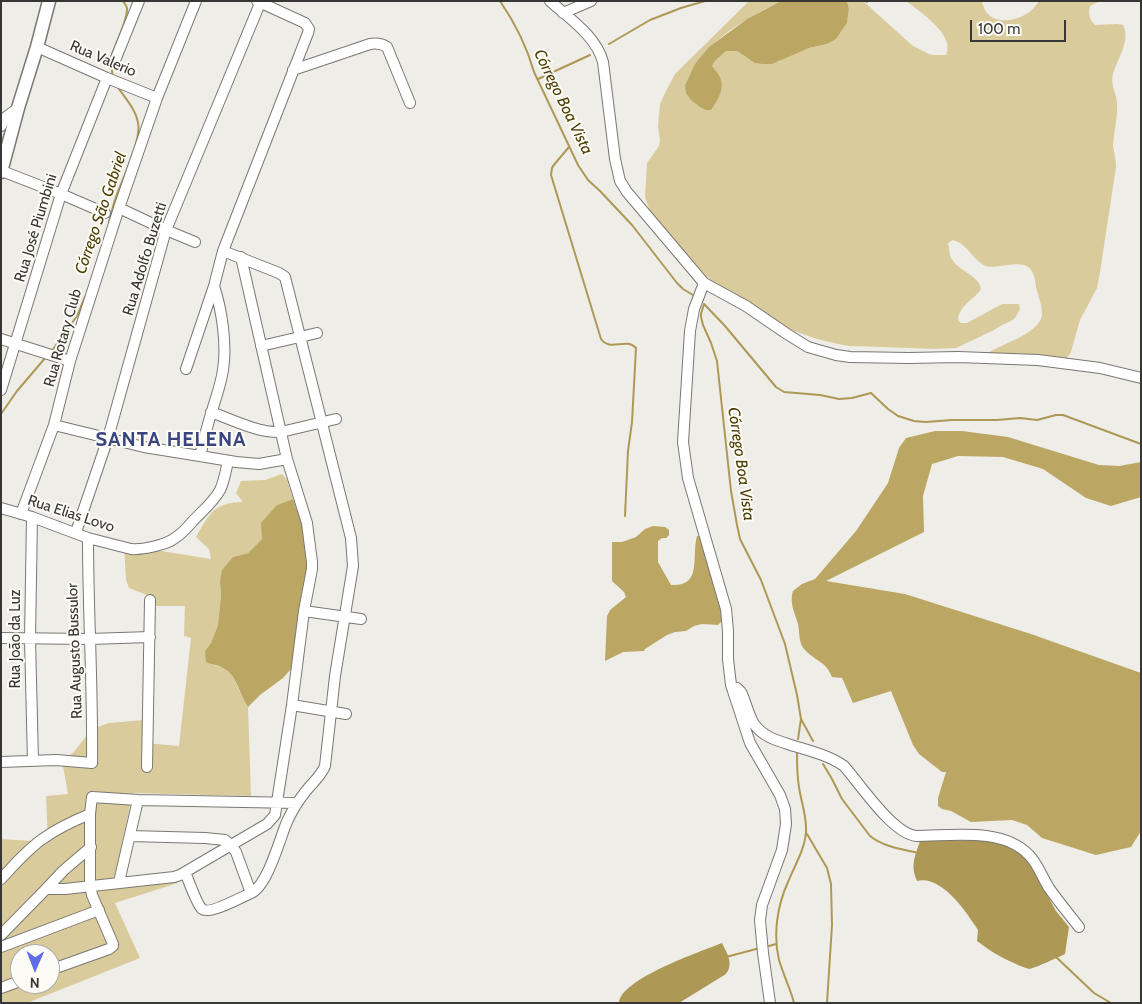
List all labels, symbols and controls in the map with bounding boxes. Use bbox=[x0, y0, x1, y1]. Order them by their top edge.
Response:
scale bar bbox=[972, 10, 1068, 42]
text: 100 m bbox=[978, 20, 1020, 38]
street label: Rua Valerio bbox=[67, 37, 139, 81]
water label: Córrego Boa Vista bbox=[529, 46, 597, 158]
water label: Córrego São Gabriel bbox=[71, 149, 131, 277]
street label: Rua José Piumbini bbox=[11, 172, 61, 284]
street label: Rua Adolfo Buzetti bbox=[119, 200, 171, 318]
street label: Rua Rotary Club bbox=[40, 287, 86, 389]
water label: Córrego Boa Vista bbox=[724, 406, 758, 522]
district label: SANTA HELENA bbox=[94, 428, 248, 452]
street label: Rua Elias Lovo bbox=[25, 492, 117, 536]
street label: Rua Augusto Bussulor bbox=[64, 583, 86, 719]
street label: Rua João da Luz bbox=[7, 589, 25, 689]
north arrow bbox=[10, 944, 60, 994]
text: N bbox=[30, 974, 40, 992]

